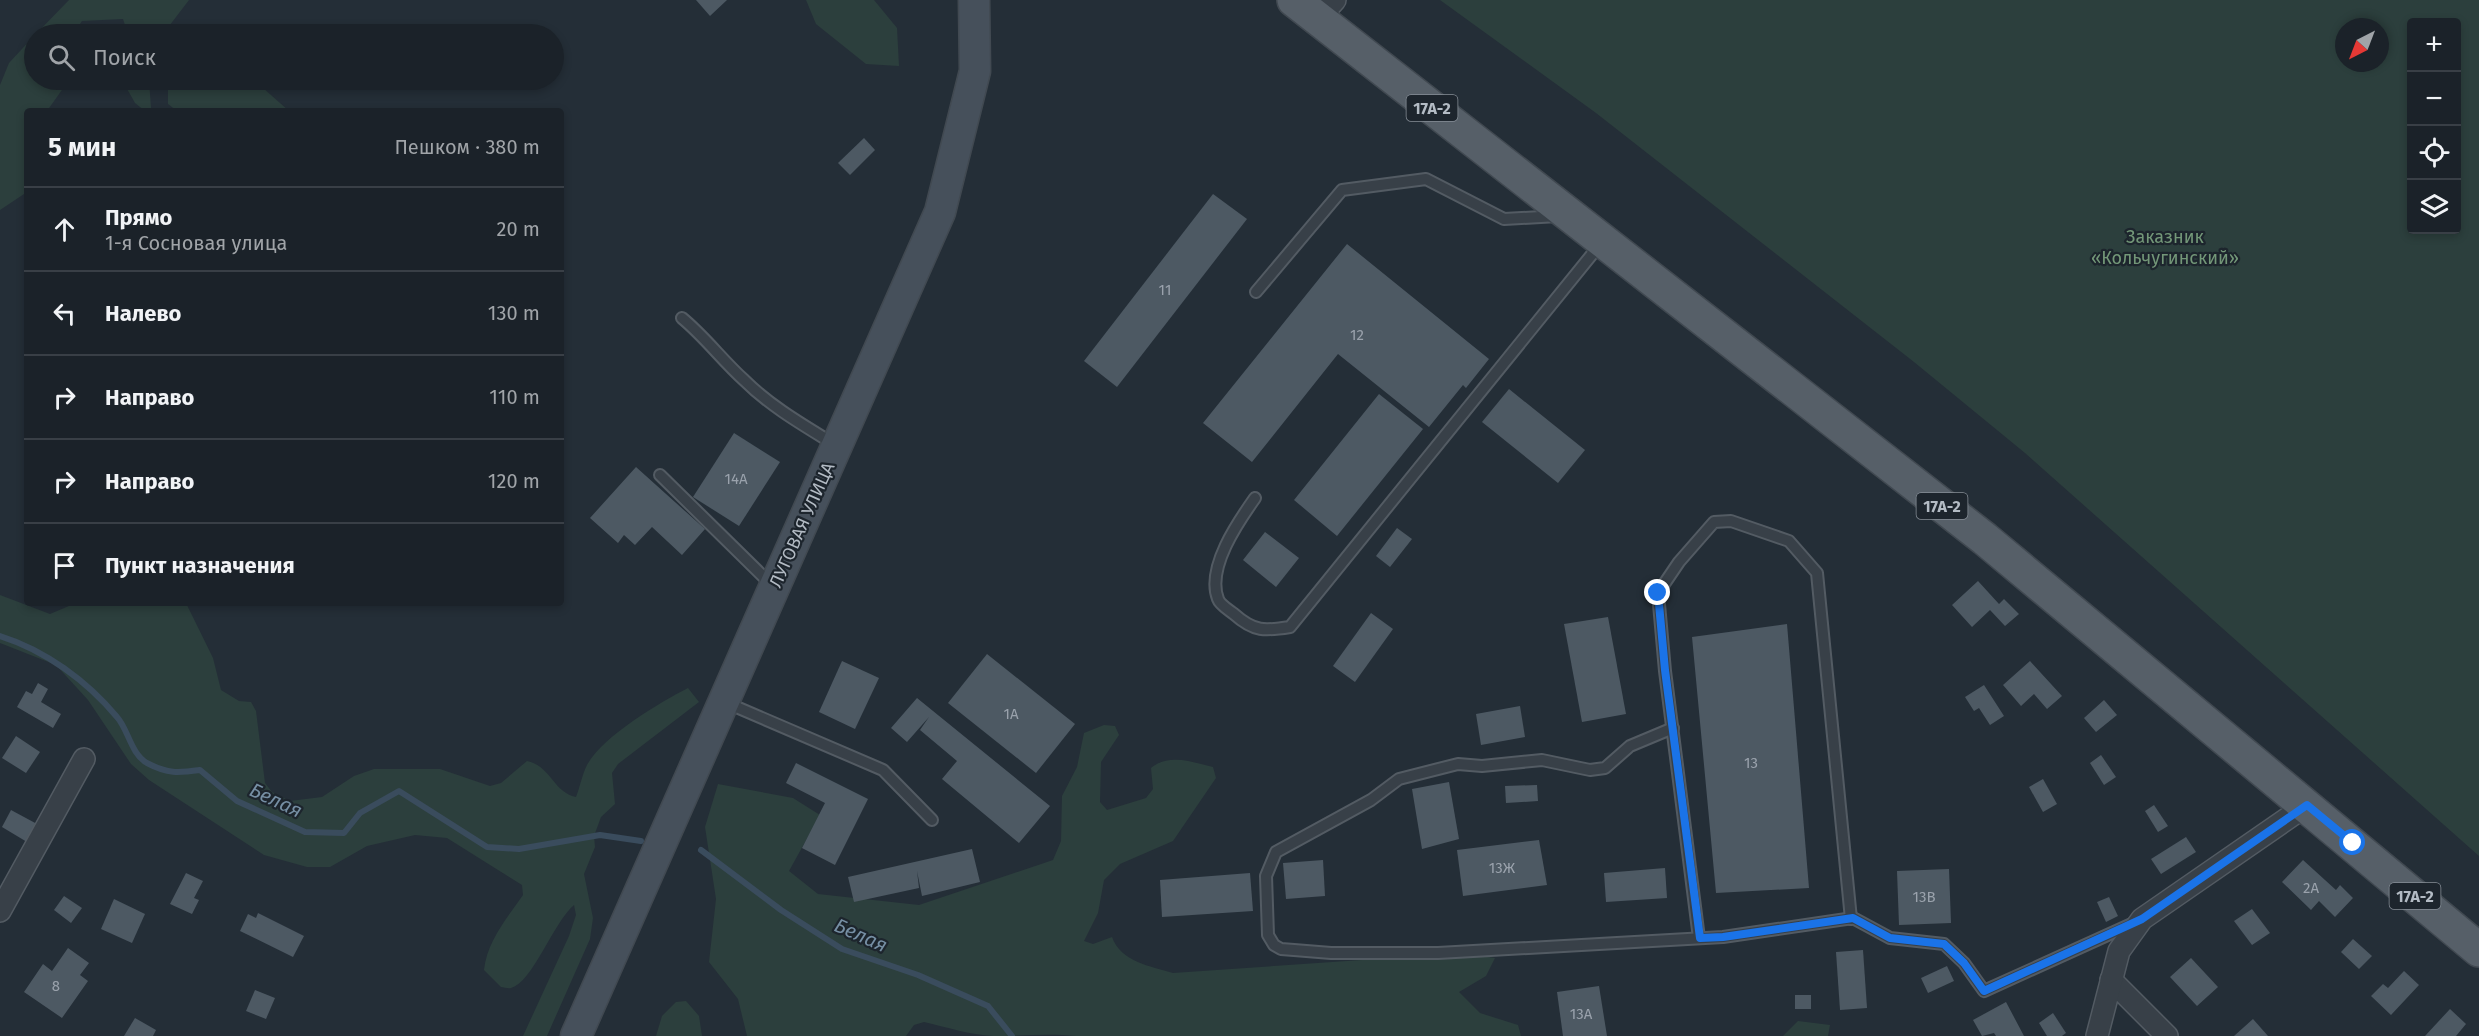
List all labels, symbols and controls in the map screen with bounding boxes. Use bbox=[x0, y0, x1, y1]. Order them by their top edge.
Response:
north arrow bbox=[2335, 18, 2389, 72]
map controls bbox=[2407, 18, 2461, 234]
button: + bbox=[2407, 18, 2461, 72]
search box bbox=[24, 24, 564, 90]
icon: search bbox=[45, 41, 78, 74]
text: Поиск bbox=[93, 44, 156, 71]
button: − bbox=[2407, 72, 2461, 126]
road number: 17А-2 bbox=[1406, 95, 1458, 121]
button: locate bbox=[2407, 126, 2461, 180]
text: 5 мин bbox=[48, 132, 116, 163]
text: Пешком · 380 m bbox=[394, 135, 540, 159]
button: layers bbox=[2407, 180, 2461, 234]
text: Прямо bbox=[105, 204, 172, 231]
icon: ahead bbox=[48, 213, 81, 246]
text: 20 m bbox=[497, 217, 540, 241]
park label: Заказник «Кольчугинский» bbox=[2091, 226, 2239, 269]
text: 1-я Сосновая улица bbox=[105, 231, 287, 255]
house number: 11 bbox=[1159, 281, 1171, 299]
icon: left bbox=[48, 297, 81, 330]
text: Налево bbox=[105, 300, 181, 327]
text: 130 m bbox=[488, 301, 540, 325]
house number: 12 bbox=[1350, 326, 1364, 344]
icon: right bbox=[48, 381, 81, 414]
text: Направо bbox=[105, 384, 194, 411]
text: 110 m bbox=[489, 385, 540, 409]
street label: ЛУГОВАЯ УЛИЦА bbox=[765, 458, 840, 591]
icon: right bbox=[48, 465, 81, 498]
text: Направо bbox=[105, 468, 194, 495]
text: 120 m bbox=[488, 469, 540, 493]
house number: 14А bbox=[724, 470, 748, 488]
road number: 17А-2 bbox=[1916, 493, 1968, 519]
icon: arrive bbox=[48, 549, 81, 582]
text: Пункт назначения bbox=[105, 552, 295, 579]
route end bbox=[1644, 579, 1670, 605]
house number: 1А bbox=[1003, 705, 1019, 723]
house number: 13 bbox=[1744, 754, 1758, 772]
water label: Белая bbox=[246, 777, 306, 823]
route start bbox=[2339, 829, 2365, 855]
house number: 13Ж bbox=[1489, 859, 1516, 877]
house number: 2А bbox=[2303, 879, 2319, 897]
road number: 17А-2 bbox=[2390, 883, 2440, 909]
house number: 13В bbox=[1912, 888, 1936, 906]
water label: Белая bbox=[831, 913, 891, 957]
house number: 8 bbox=[52, 977, 60, 995]
house number: 13А bbox=[1570, 1005, 1593, 1023]

